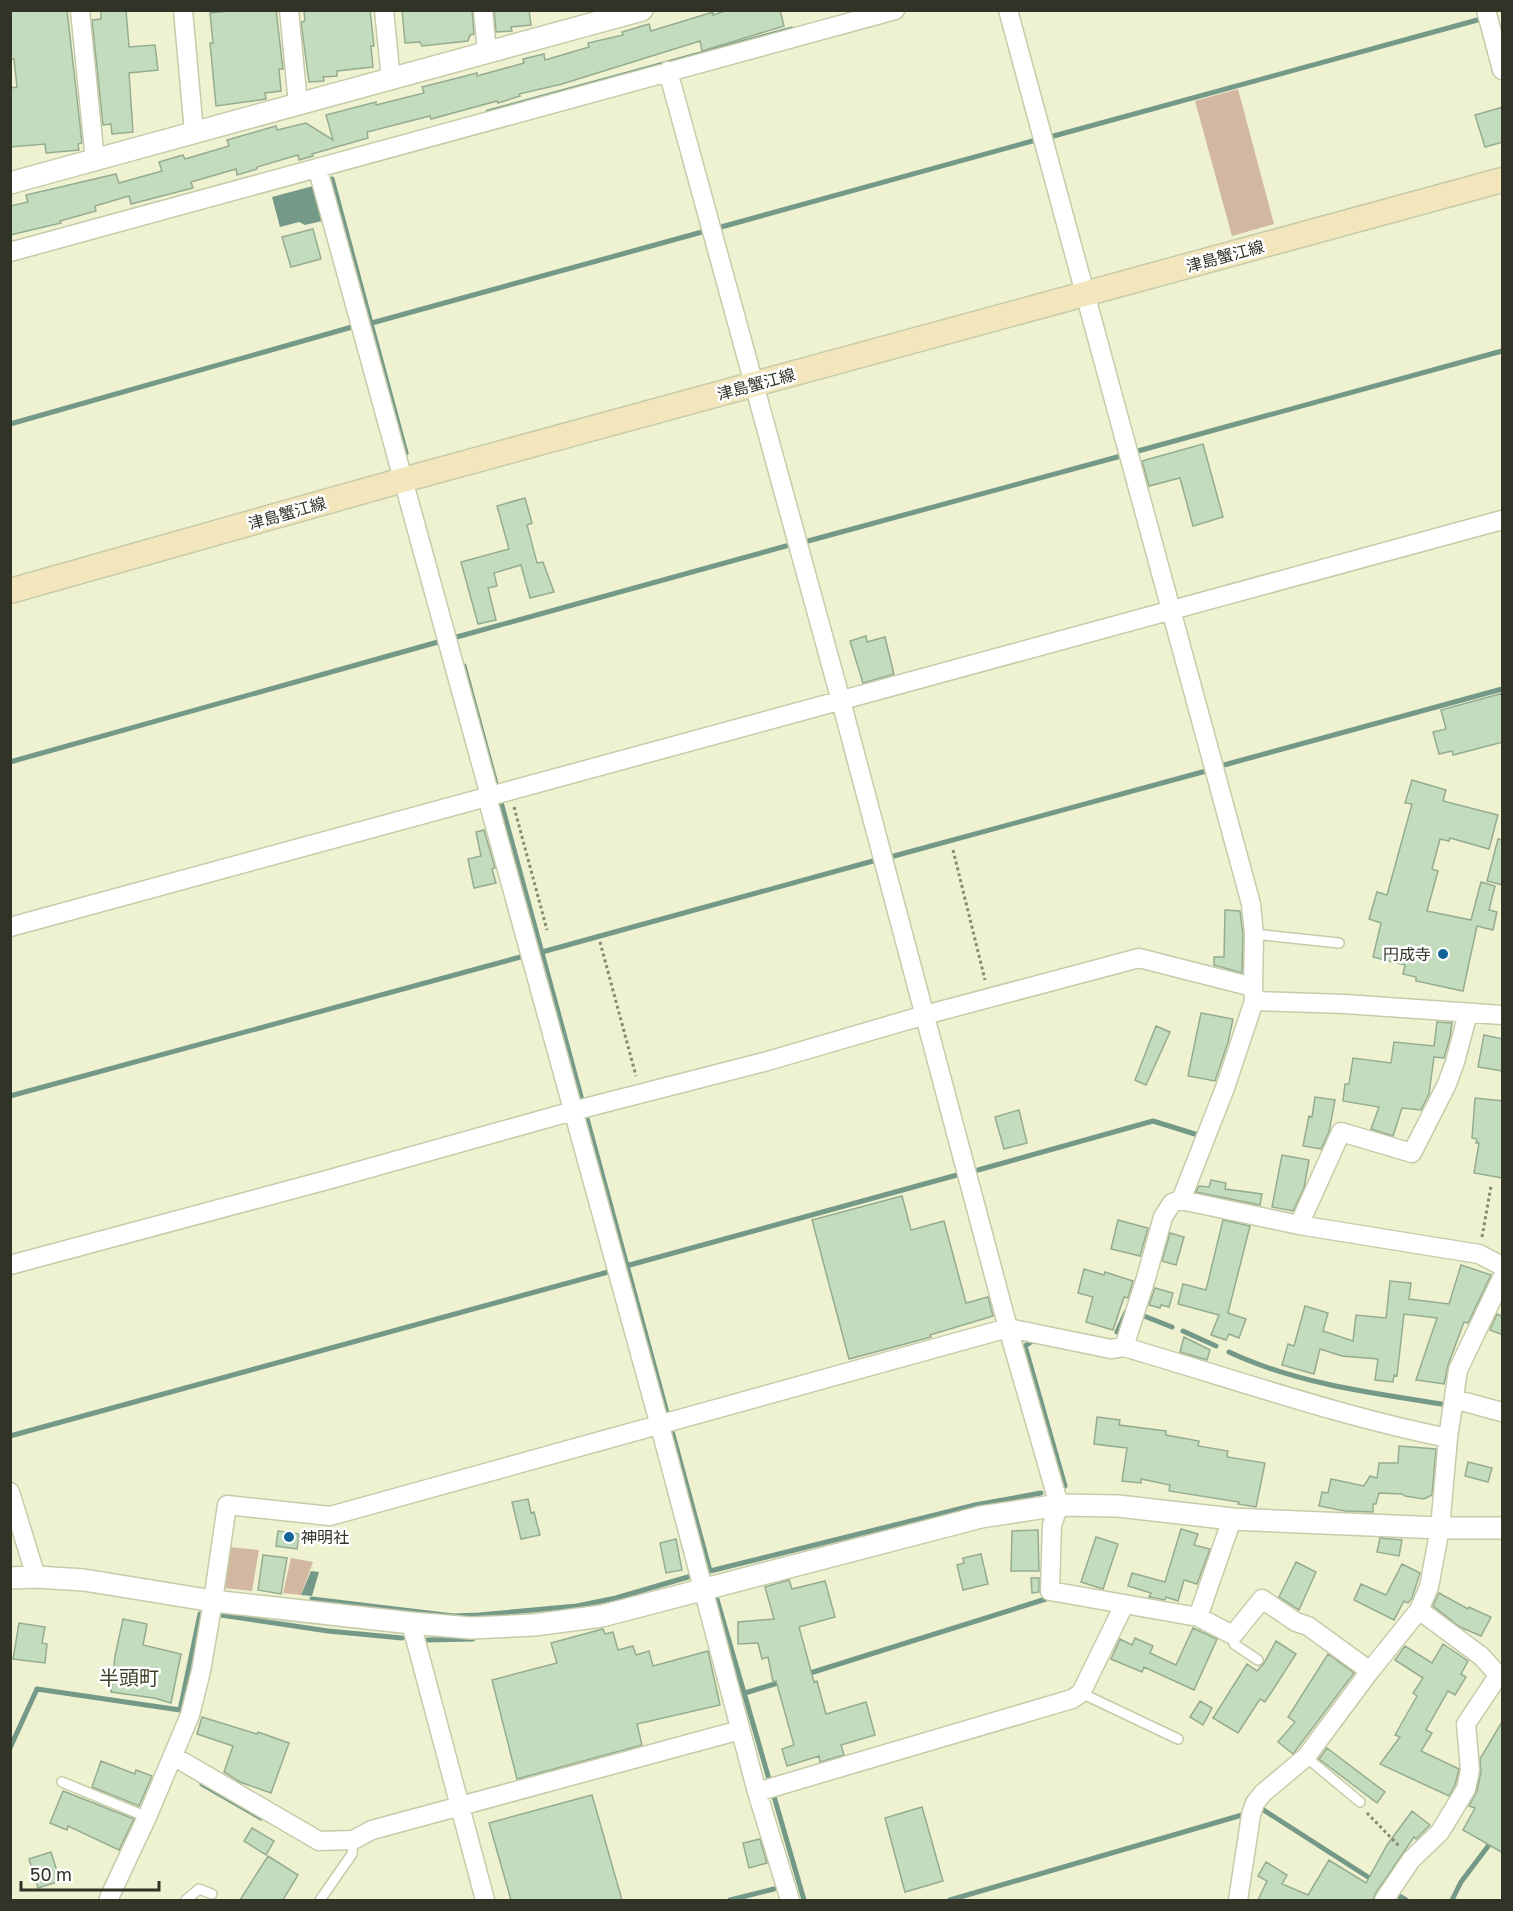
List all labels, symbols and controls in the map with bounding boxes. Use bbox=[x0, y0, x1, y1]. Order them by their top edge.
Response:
street label: 津島蟹江線 bbox=[1184, 236, 1266, 276]
street label: 津島蟹江線 bbox=[715, 364, 797, 404]
street label: 津島蟹江線 bbox=[246, 492, 328, 534]
place label: 円成寺 bbox=[1383, 944, 1431, 964]
marker: 円成寺 bbox=[1436, 947, 1450, 961]
place label: 神明社 bbox=[301, 1527, 349, 1547]
marker: 神明社 bbox=[282, 1530, 296, 1544]
district label: 半頭町 bbox=[99, 1665, 159, 1689]
scale bar bbox=[21, 1854, 159, 1892]
text: 50 m bbox=[30, 1863, 72, 1885]

